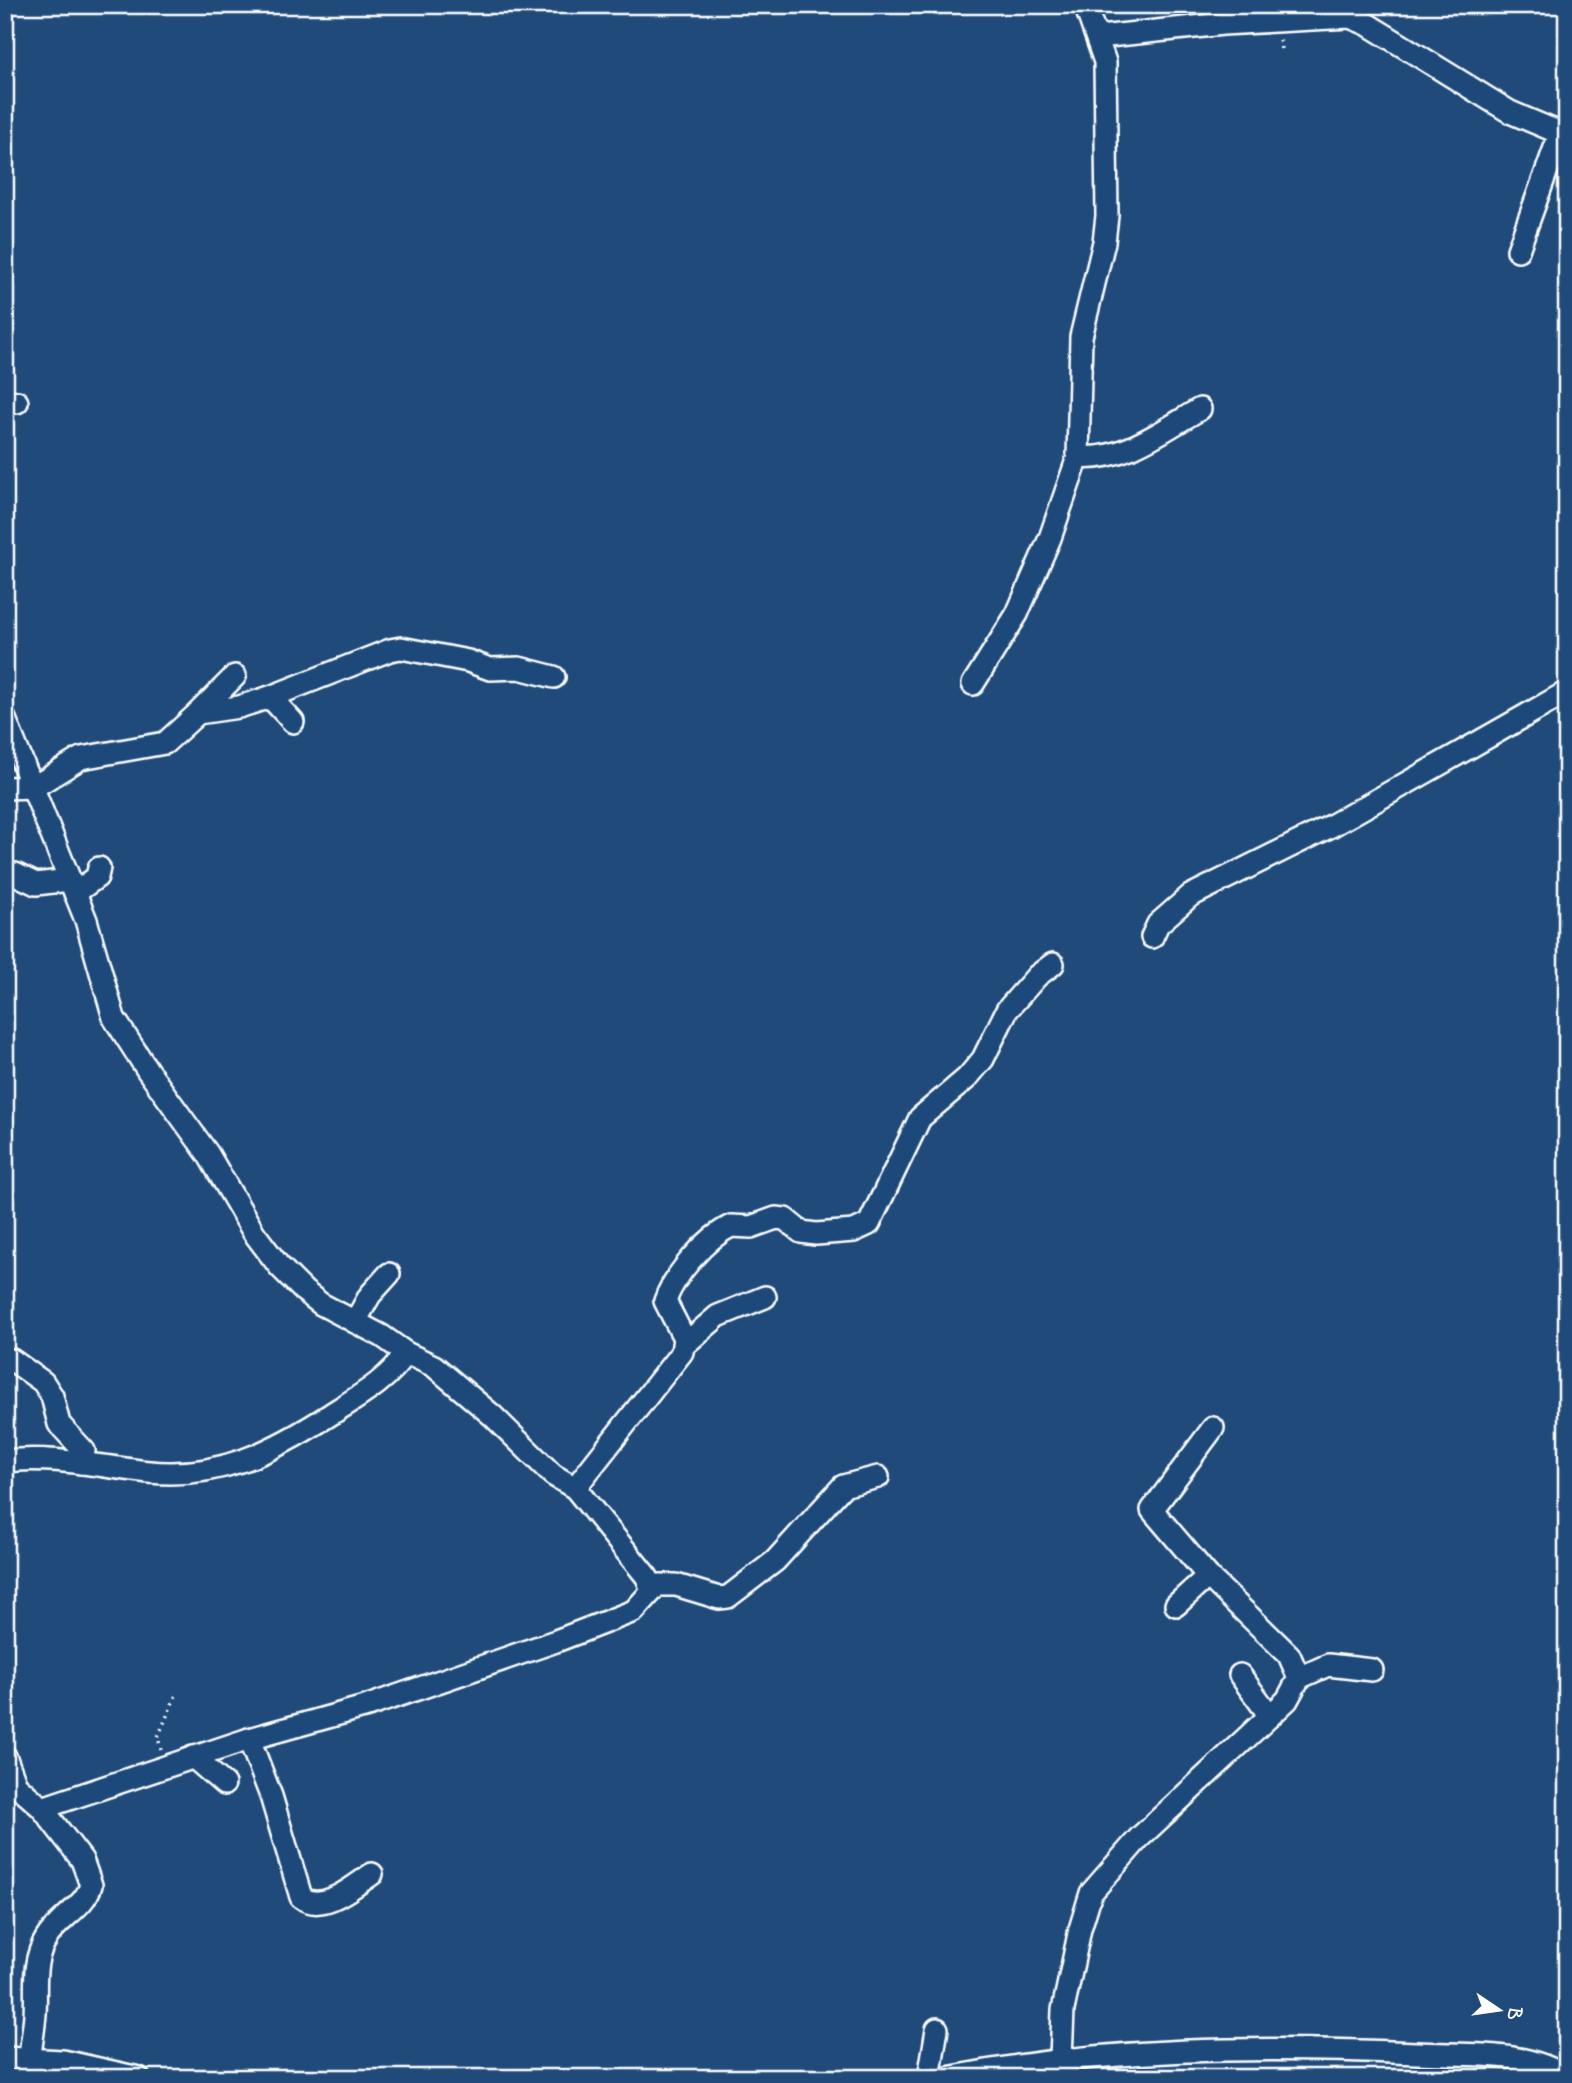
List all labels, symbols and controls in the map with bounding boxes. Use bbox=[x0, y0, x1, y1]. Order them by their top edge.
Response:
north arrow bbox=[1464, 1974, 1534, 2044]
text: B bbox=[1498, 2003, 1528, 2023]

